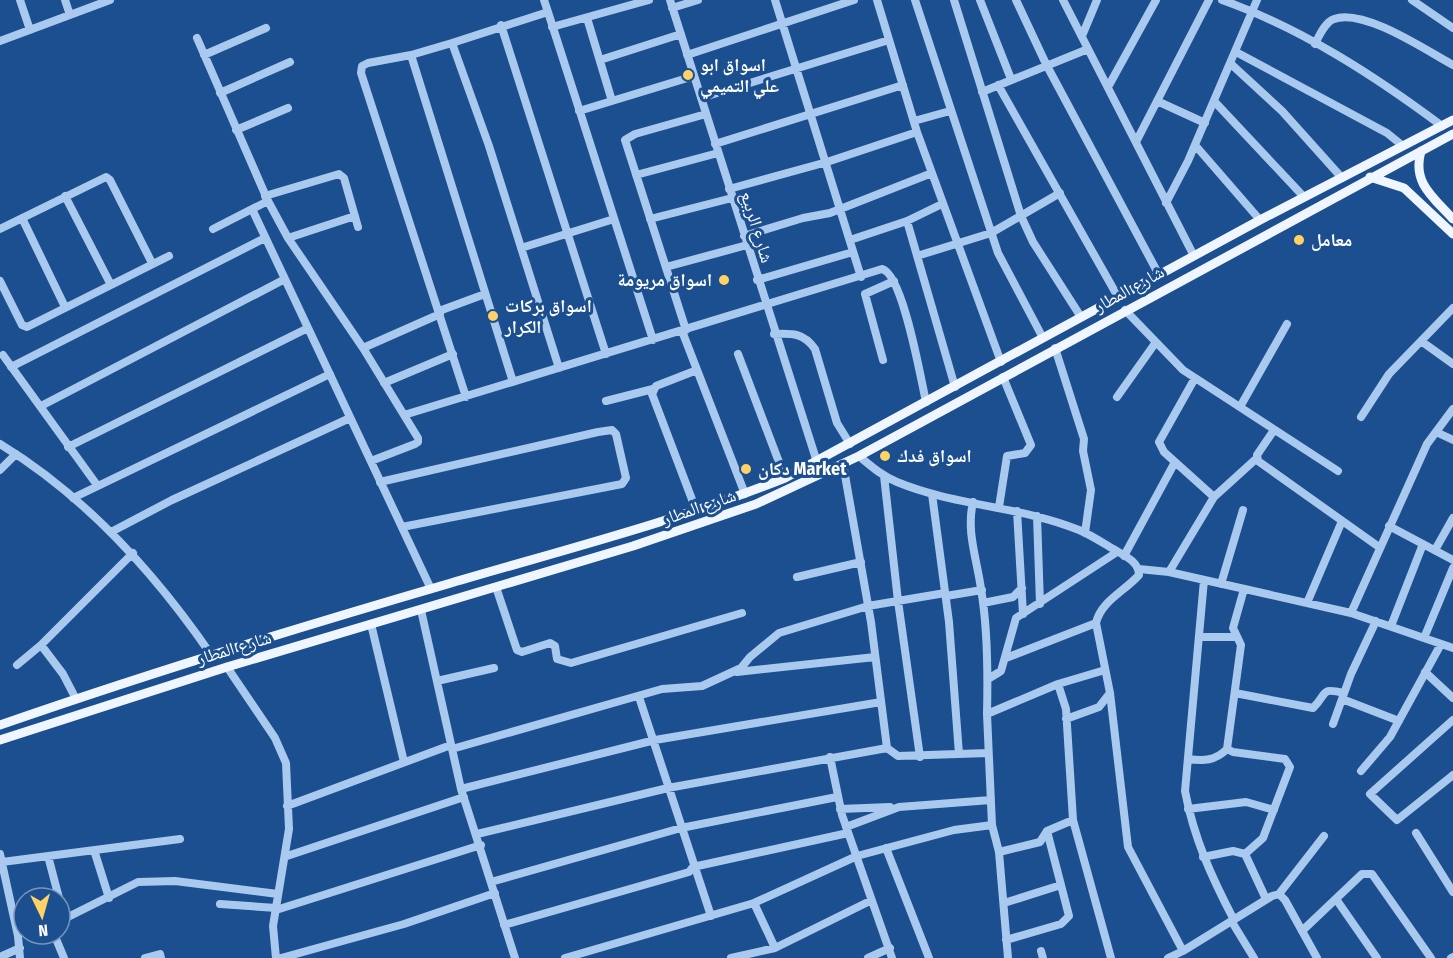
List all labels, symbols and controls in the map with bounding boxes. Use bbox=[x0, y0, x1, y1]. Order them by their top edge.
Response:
place label: اسواق ابو علي التميمي bbox=[700, 54, 779, 100]
marker: اسواق ابو علي التميمي bbox=[681, 68, 695, 82]
street label: شارع الربيع bbox=[735, 188, 778, 266]
place label: معامل bbox=[1311, 229, 1352, 251]
marker: معامل bbox=[1292, 233, 1306, 247]
street label: شارع المطار bbox=[1089, 261, 1168, 318]
place label: اسواق مريومة bbox=[617, 269, 712, 291]
marker: اسواق مريومة bbox=[717, 273, 731, 287]
place label: اسواق بركات الكرار bbox=[504, 295, 592, 338]
marker: اسواق بركات الكرار bbox=[486, 309, 500, 323]
place label: اسواق فدك bbox=[897, 445, 972, 467]
marker: اسواق فدك bbox=[878, 449, 892, 463]
place label: دكان Market bbox=[758, 458, 847, 480]
marker: دكان Market bbox=[739, 462, 753, 476]
street label: شارع المطار bbox=[658, 484, 739, 530]
street label: شارع المطار bbox=[193, 626, 274, 670]
north arrow bbox=[12, 886, 72, 946]
text: N bbox=[38, 921, 49, 940]

